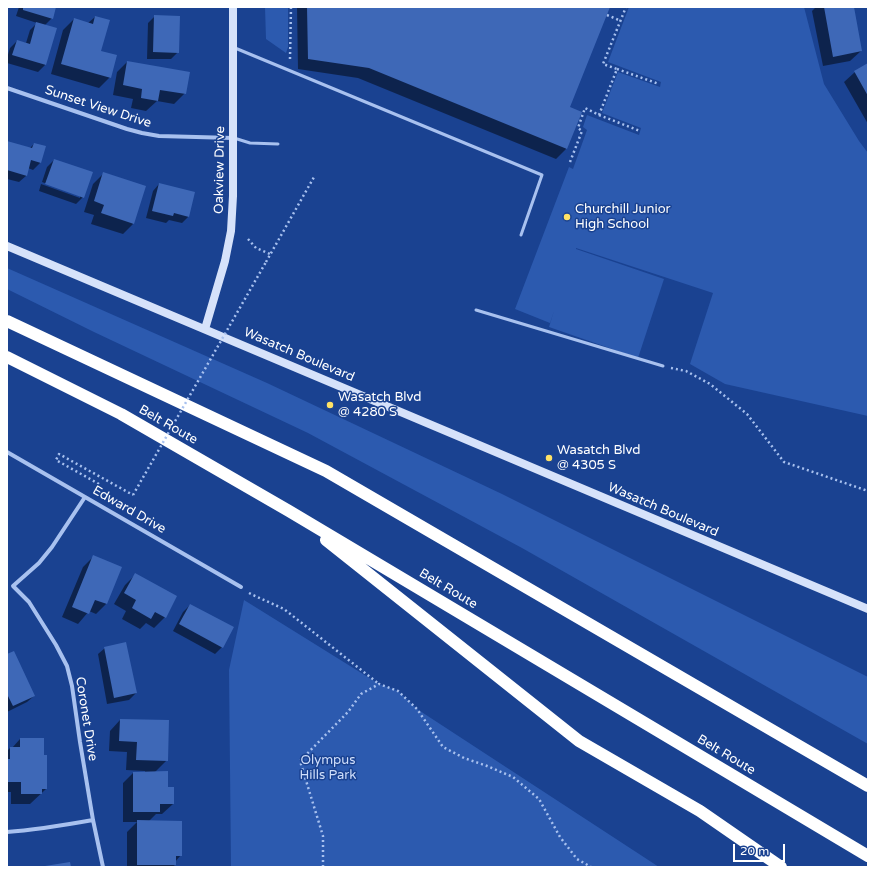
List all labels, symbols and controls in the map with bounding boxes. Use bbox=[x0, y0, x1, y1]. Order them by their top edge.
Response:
street label: Sunset View Drive bbox=[43, 82, 153, 132]
street label: Oakview Drive bbox=[211, 126, 229, 214]
place label: Churchill Junior High School bbox=[575, 202, 671, 233]
marker: Churchill Junior High School bbox=[562, 212, 572, 222]
street label: Wasatch Boulevard bbox=[241, 325, 357, 385]
place label: Wasatch Blvd @ 4280 S bbox=[338, 390, 422, 421]
marker: Wasatch Blvd @ 4280 S bbox=[325, 400, 335, 410]
street label: Belt Route bbox=[136, 402, 200, 448]
place label: Wasatch Blvd @ 4305 S bbox=[557, 443, 641, 474]
marker: Wasatch Blvd @ 4305 S bbox=[544, 453, 554, 463]
street label: Wasatch Boulevard bbox=[605, 480, 721, 540]
street label: Edward Drive bbox=[89, 483, 169, 537]
street label: Belt Route bbox=[416, 566, 480, 612]
street label: Coronet Drive bbox=[72, 676, 100, 762]
street label: Belt Route bbox=[694, 732, 758, 778]
park label: Olympus Hills Park bbox=[300, 753, 356, 784]
scale bar bbox=[735, 836, 787, 862]
text: 20 m bbox=[740, 844, 769, 858]

